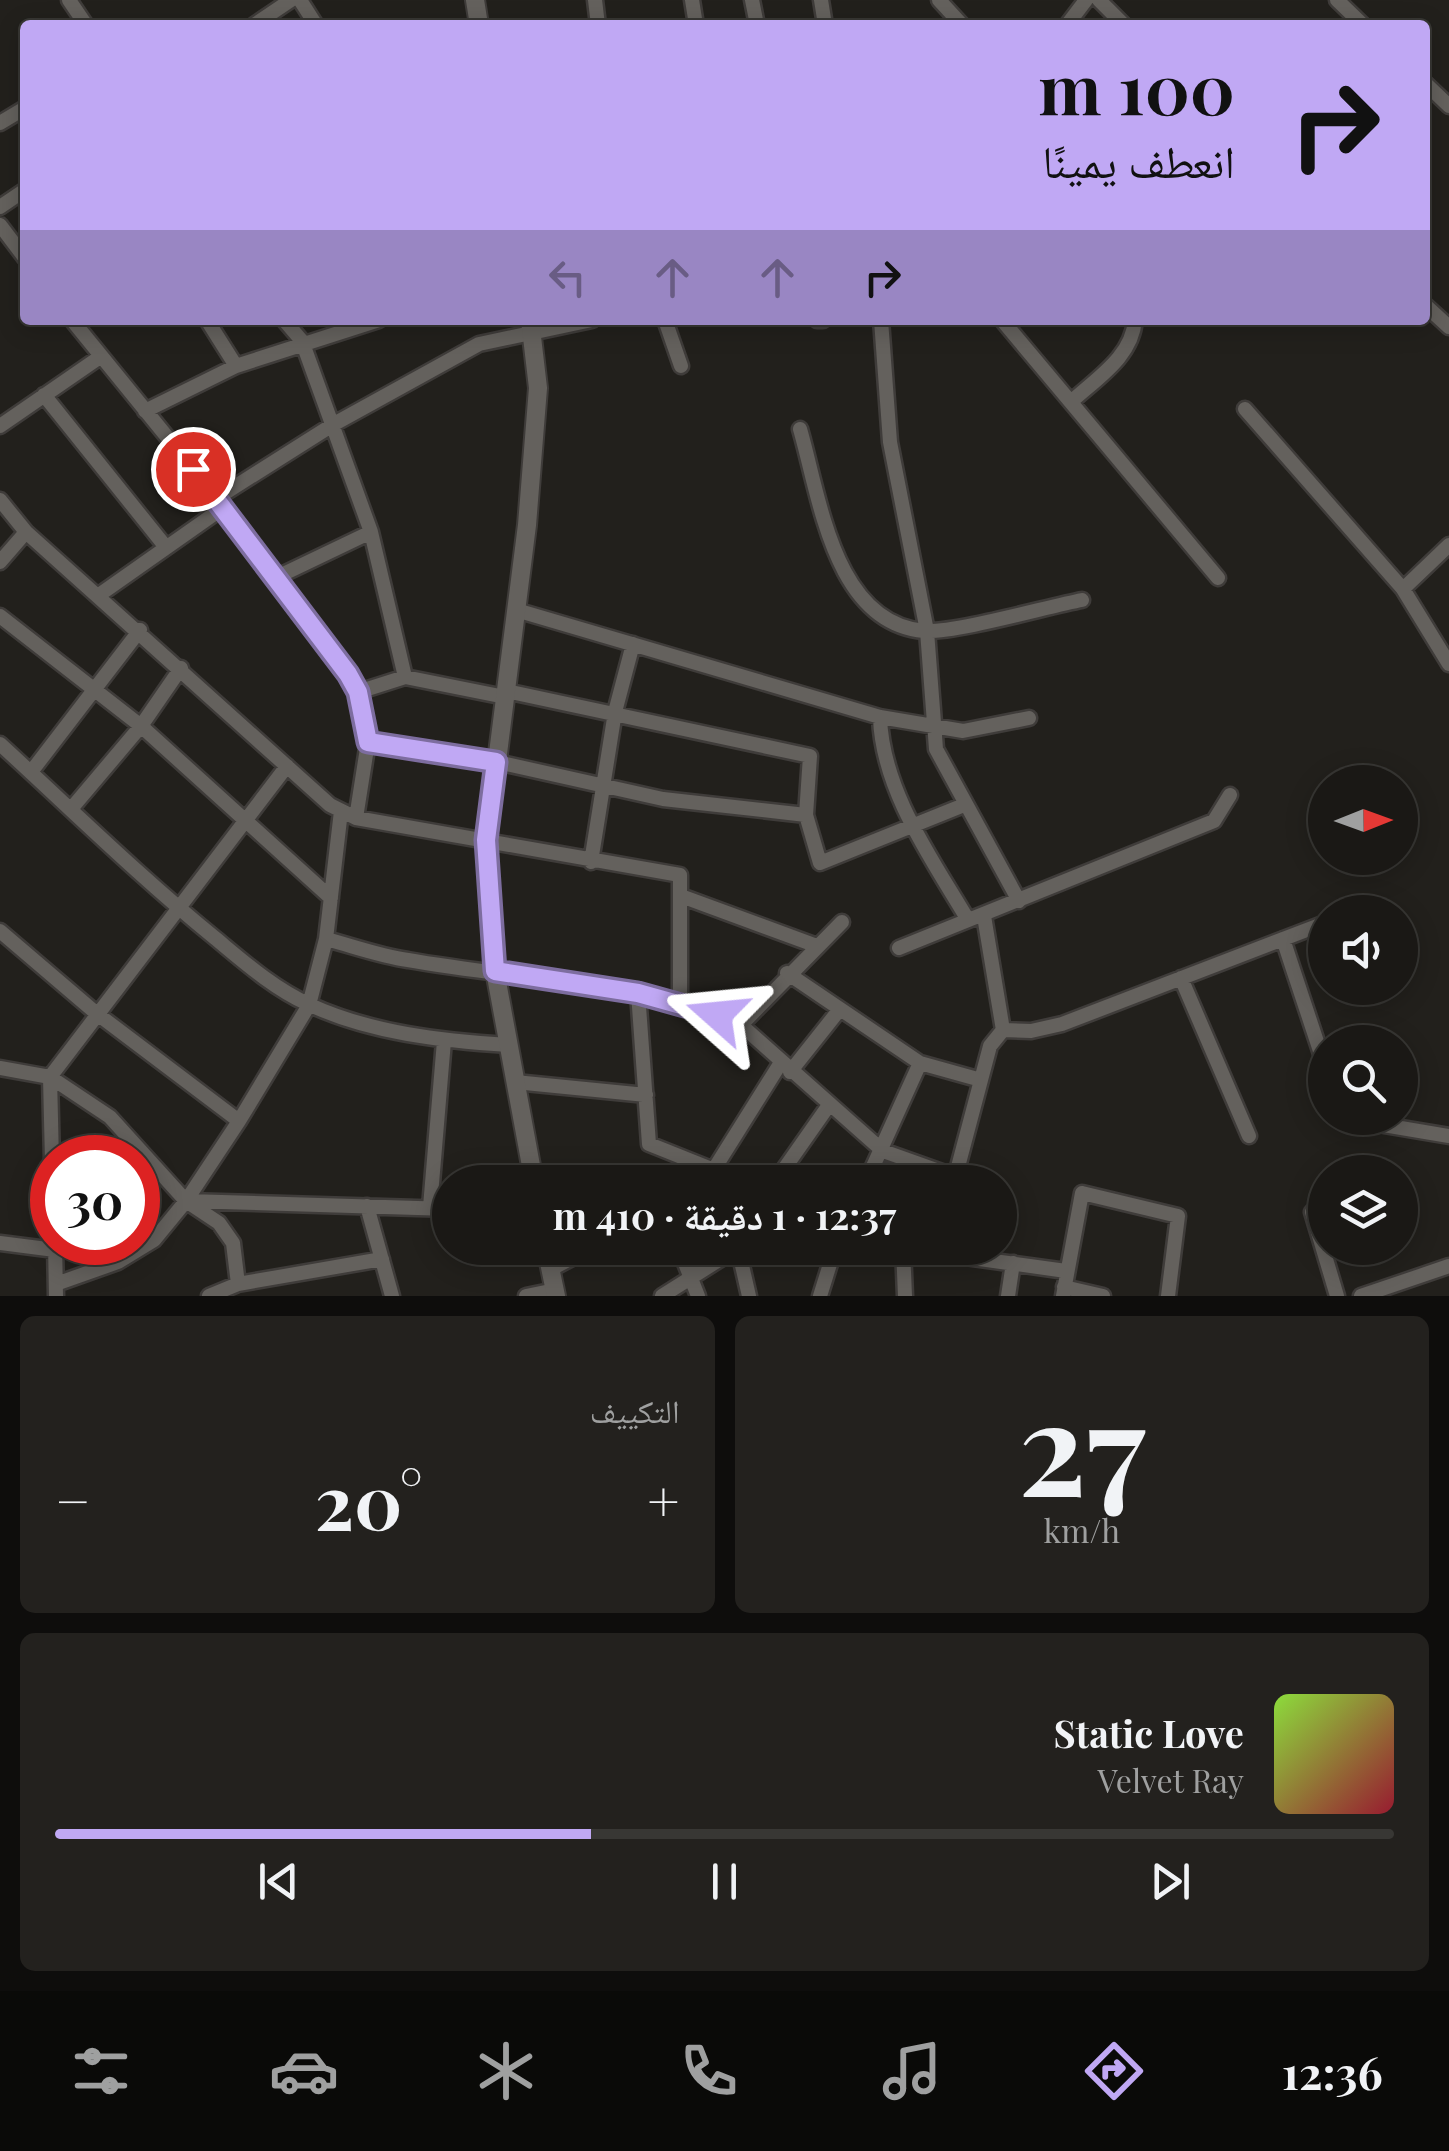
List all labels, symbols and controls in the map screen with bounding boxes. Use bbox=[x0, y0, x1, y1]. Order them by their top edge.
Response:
text: 100 m bbox=[1038, 39, 1235, 133]
icon: right bbox=[1270, 60, 1400, 190]
text: انعطف يمينًا bbox=[1042, 129, 1235, 189]
icon: left bbox=[540, 250, 595, 305]
icon: ahead bbox=[645, 250, 700, 305]
icon: ahead bbox=[750, 250, 805, 305]
icon: right bbox=[855, 250, 910, 305]
pin bbox=[151, 427, 236, 512]
icon: arrive bbox=[166, 442, 221, 497]
north arrow bbox=[1308, 765, 1418, 875]
map controls bbox=[1308, 765, 1418, 1265]
button: sound bbox=[1308, 895, 1418, 1005]
position arrow bbox=[665, 963, 769, 1067]
button: search bbox=[1308, 1025, 1418, 1135]
speed limit sign: 30 bbox=[30, 1135, 160, 1265]
button: layers bbox=[1308, 1155, 1418, 1265]
text: 12:37 · 1 دقيقة · 410 m bbox=[553, 1189, 896, 1240]
text: 27 bbox=[1018, 1356, 1145, 1530]
text: التكييف bbox=[590, 1388, 680, 1431]
text: 20° bbox=[315, 1449, 423, 1549]
text: − bbox=[55, 1462, 91, 1536]
text: + bbox=[647, 1462, 679, 1536]
text: km/h bbox=[1043, 1508, 1120, 1551]
text: Static Love bbox=[1054, 1707, 1244, 1758]
text: Velvet Ray bbox=[1098, 1758, 1244, 1801]
icon: previous bbox=[251, 1854, 306, 1909]
icon: pause bbox=[697, 1854, 752, 1909]
icon: next bbox=[1143, 1854, 1198, 1909]
icon: filters bbox=[66, 2036, 136, 2106]
icon: car bbox=[269, 2036, 339, 2106]
icon: climate bbox=[471, 2036, 541, 2106]
icon: phone bbox=[674, 2036, 744, 2106]
icon: music bbox=[877, 2036, 947, 2106]
icon: directions bbox=[1079, 2036, 1149, 2106]
text: 12:36 bbox=[1282, 2041, 1383, 2101]

